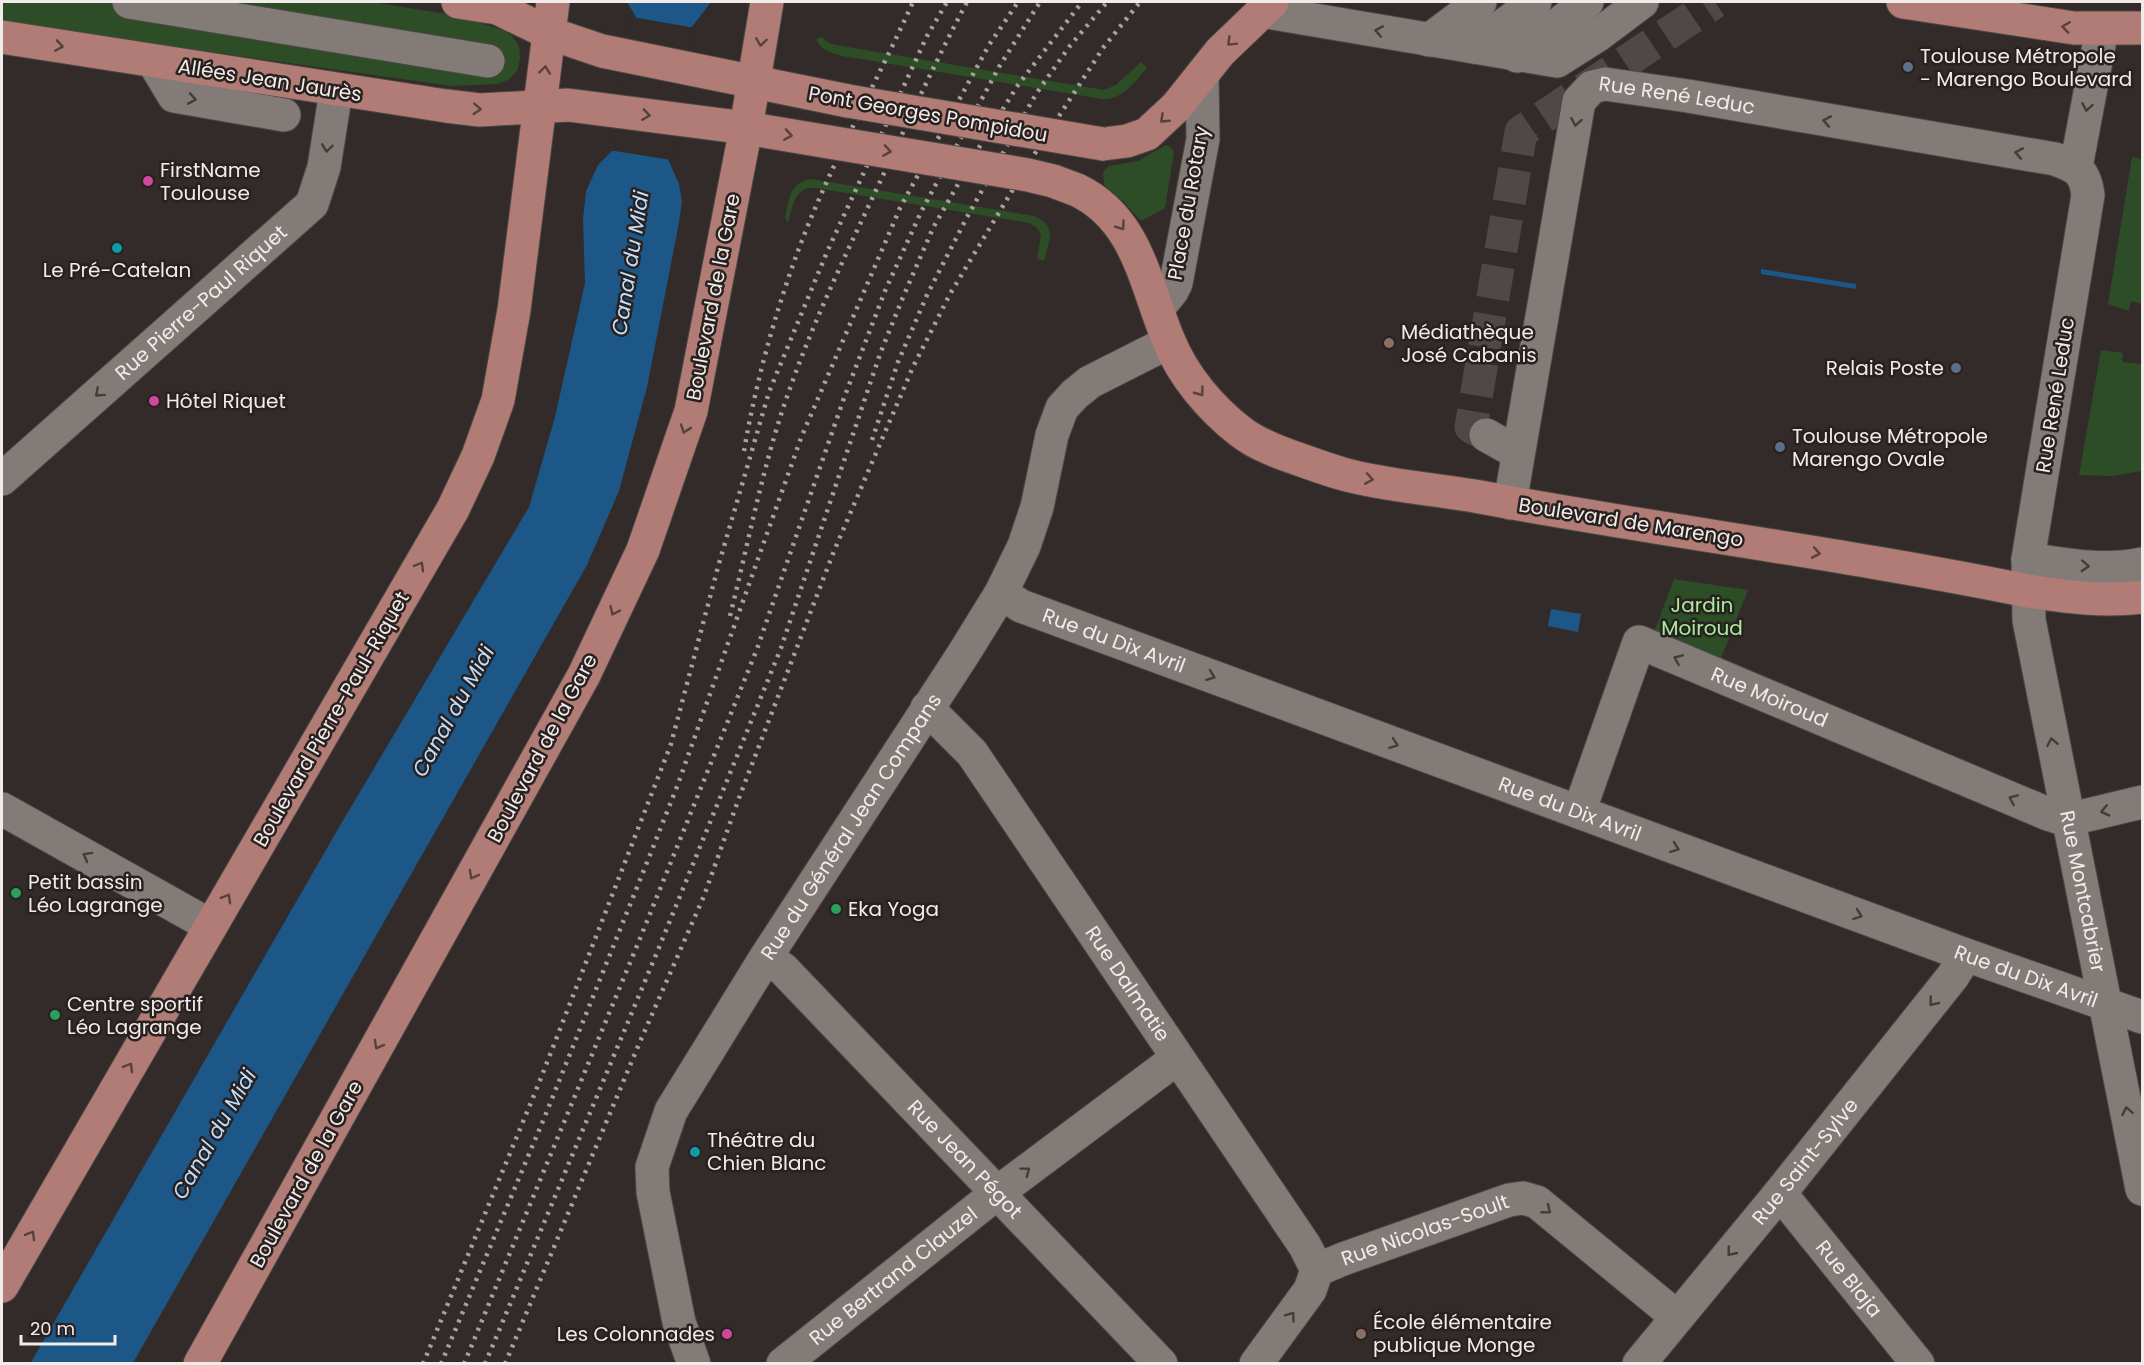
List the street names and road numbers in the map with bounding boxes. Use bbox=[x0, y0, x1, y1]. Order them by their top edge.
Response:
street label: Allées Jean Jaurès bbox=[176, 52, 364, 108]
street label: Rue René Leduc bbox=[1597, 69, 1757, 121]
street label: Pont Georges Pompidou bbox=[806, 79, 1050, 149]
street label: Place du Rotary bbox=[1161, 124, 1215, 282]
street label: Boulevard de la Gare bbox=[679, 191, 747, 403]
street label: Rue Pierre-Paul Riquet bbox=[109, 219, 293, 386]
street label: Rue René Leduc bbox=[2029, 315, 2081, 475]
street label: Boulevard de Marengo bbox=[1517, 490, 1745, 554]
street label: Boulevard Pierre-Paul-Riquet bbox=[246, 586, 416, 852]
street label: Rue du Dix Avril bbox=[1039, 601, 1189, 680]
street label: Boulevard de la Gare bbox=[480, 649, 604, 847]
street label: Rue Moiroud bbox=[1707, 660, 1832, 734]
street label: Rue du Général Jean Compans bbox=[754, 688, 948, 965]
street label: Rue du Dix Avril bbox=[1494, 770, 1645, 848]
street label: Rue Montcabrier bbox=[2053, 808, 2113, 975]
street label: Rue Dalmatie bbox=[1079, 920, 1177, 1047]
street label: Rue du Dix Avril bbox=[1950, 938, 2102, 1014]
street label: Boulevard de la Gare bbox=[243, 1075, 369, 1273]
street label: Rue Saint-Sylve bbox=[1745, 1092, 1865, 1231]
street label: Rue Jean Pégot bbox=[901, 1093, 1029, 1225]
street label: Rue Nicolas-Soult bbox=[1337, 1187, 1513, 1273]
street label: Rue Bertrand Clauzel bbox=[803, 1200, 983, 1352]
street label: Rue Blaja bbox=[1809, 1234, 1889, 1323]

